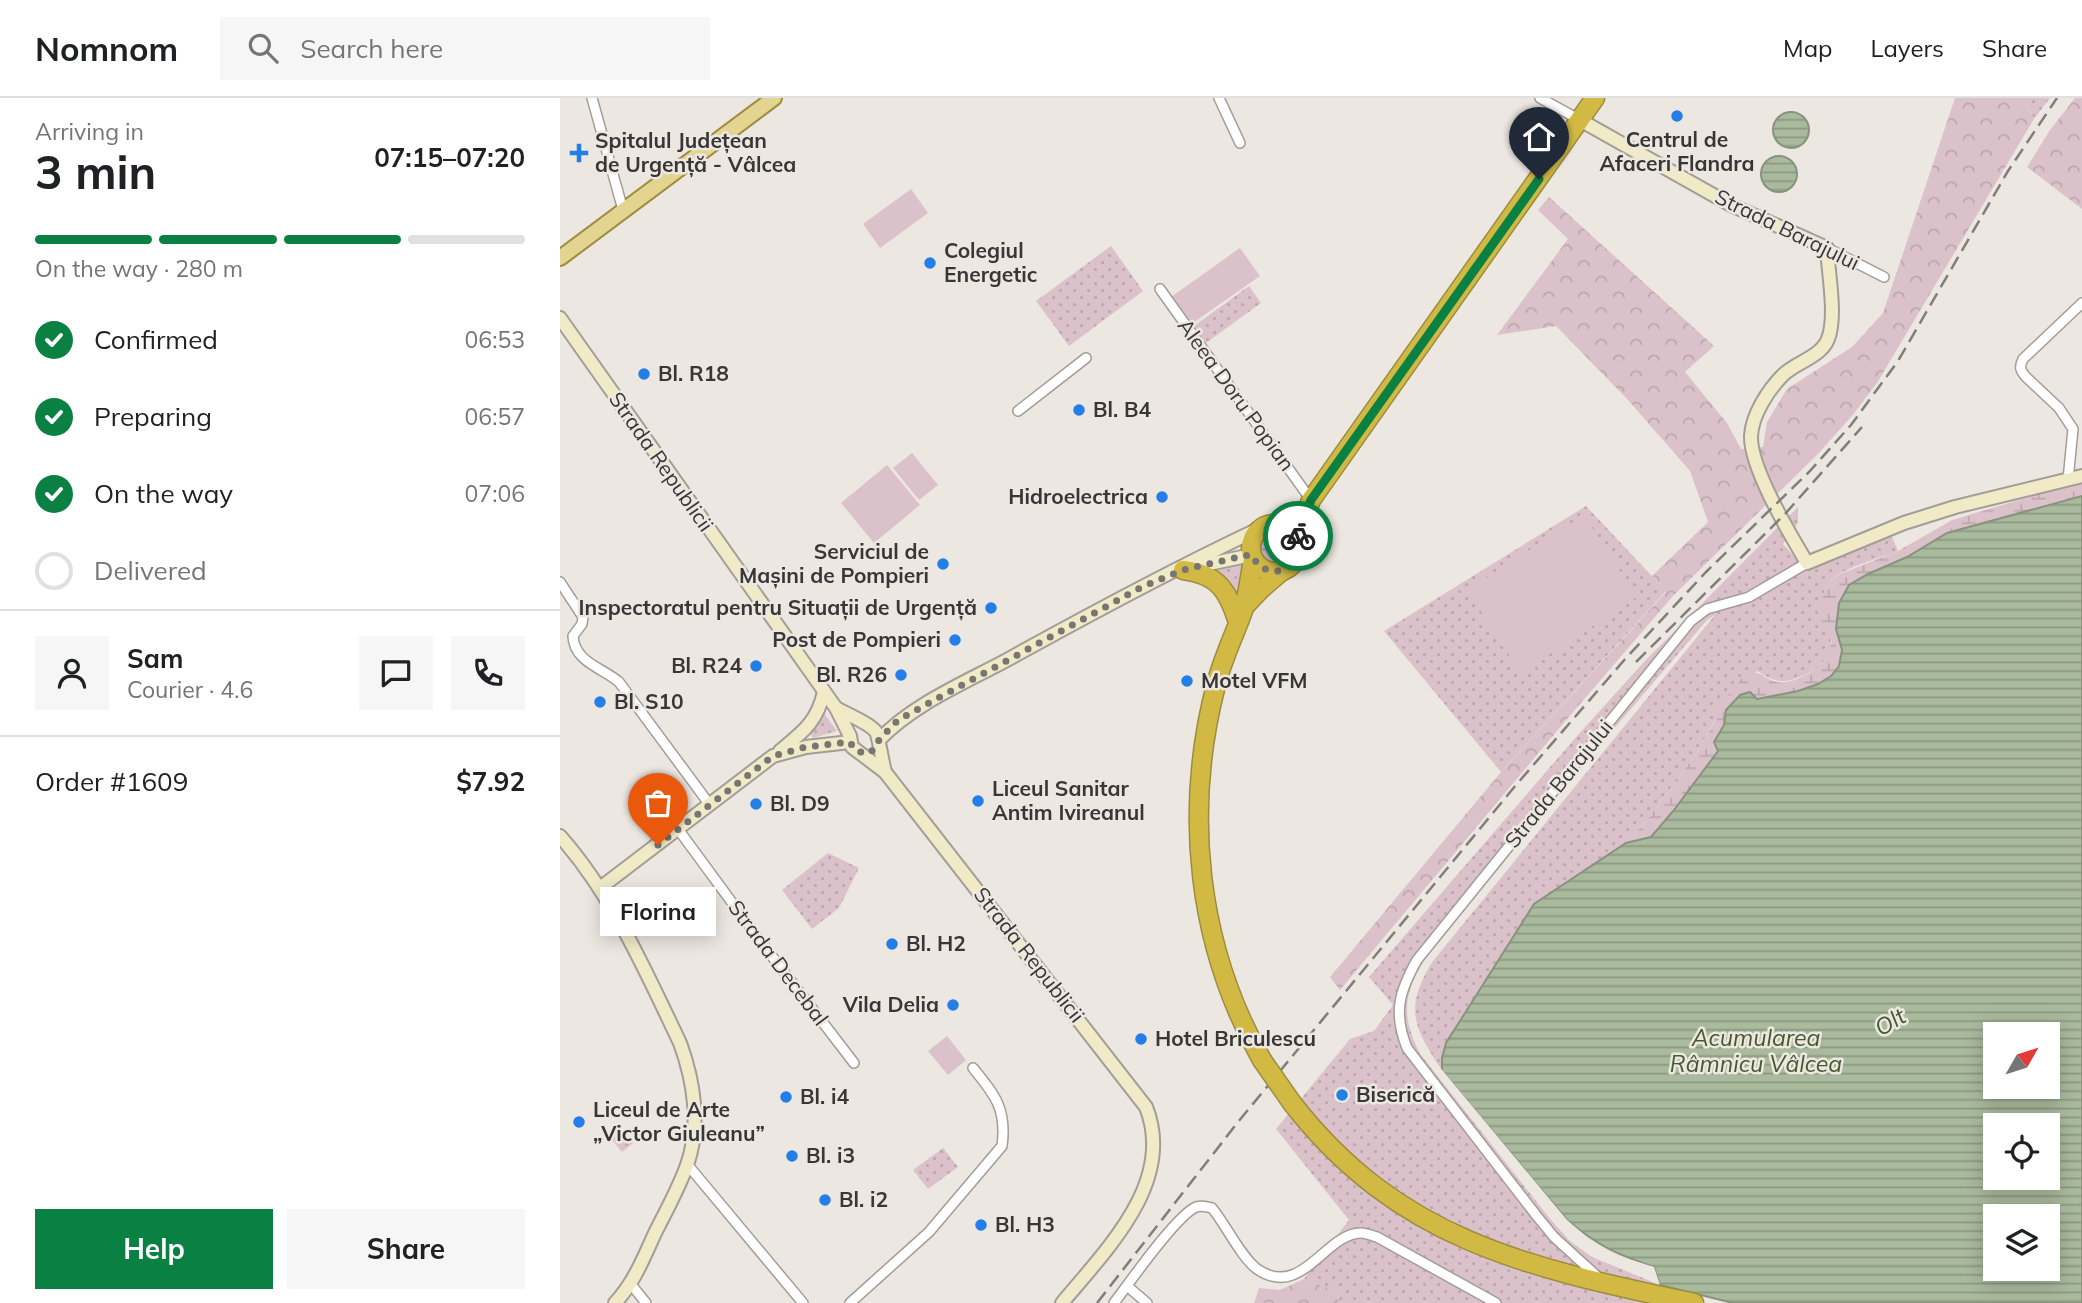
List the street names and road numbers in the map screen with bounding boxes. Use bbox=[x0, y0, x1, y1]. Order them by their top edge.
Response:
street label: Strada Barajului bbox=[1711, 183, 1864, 275]
street label: Aleea Doru Popian bbox=[1173, 313, 1301, 476]
street label: Strada Republicii bbox=[604, 387, 720, 536]
street label: Strada Barajului bbox=[1499, 714, 1618, 853]
street label: Strada Republicii bbox=[969, 882, 1091, 1027]
street label: Strada Decebal bbox=[723, 895, 834, 1030]

